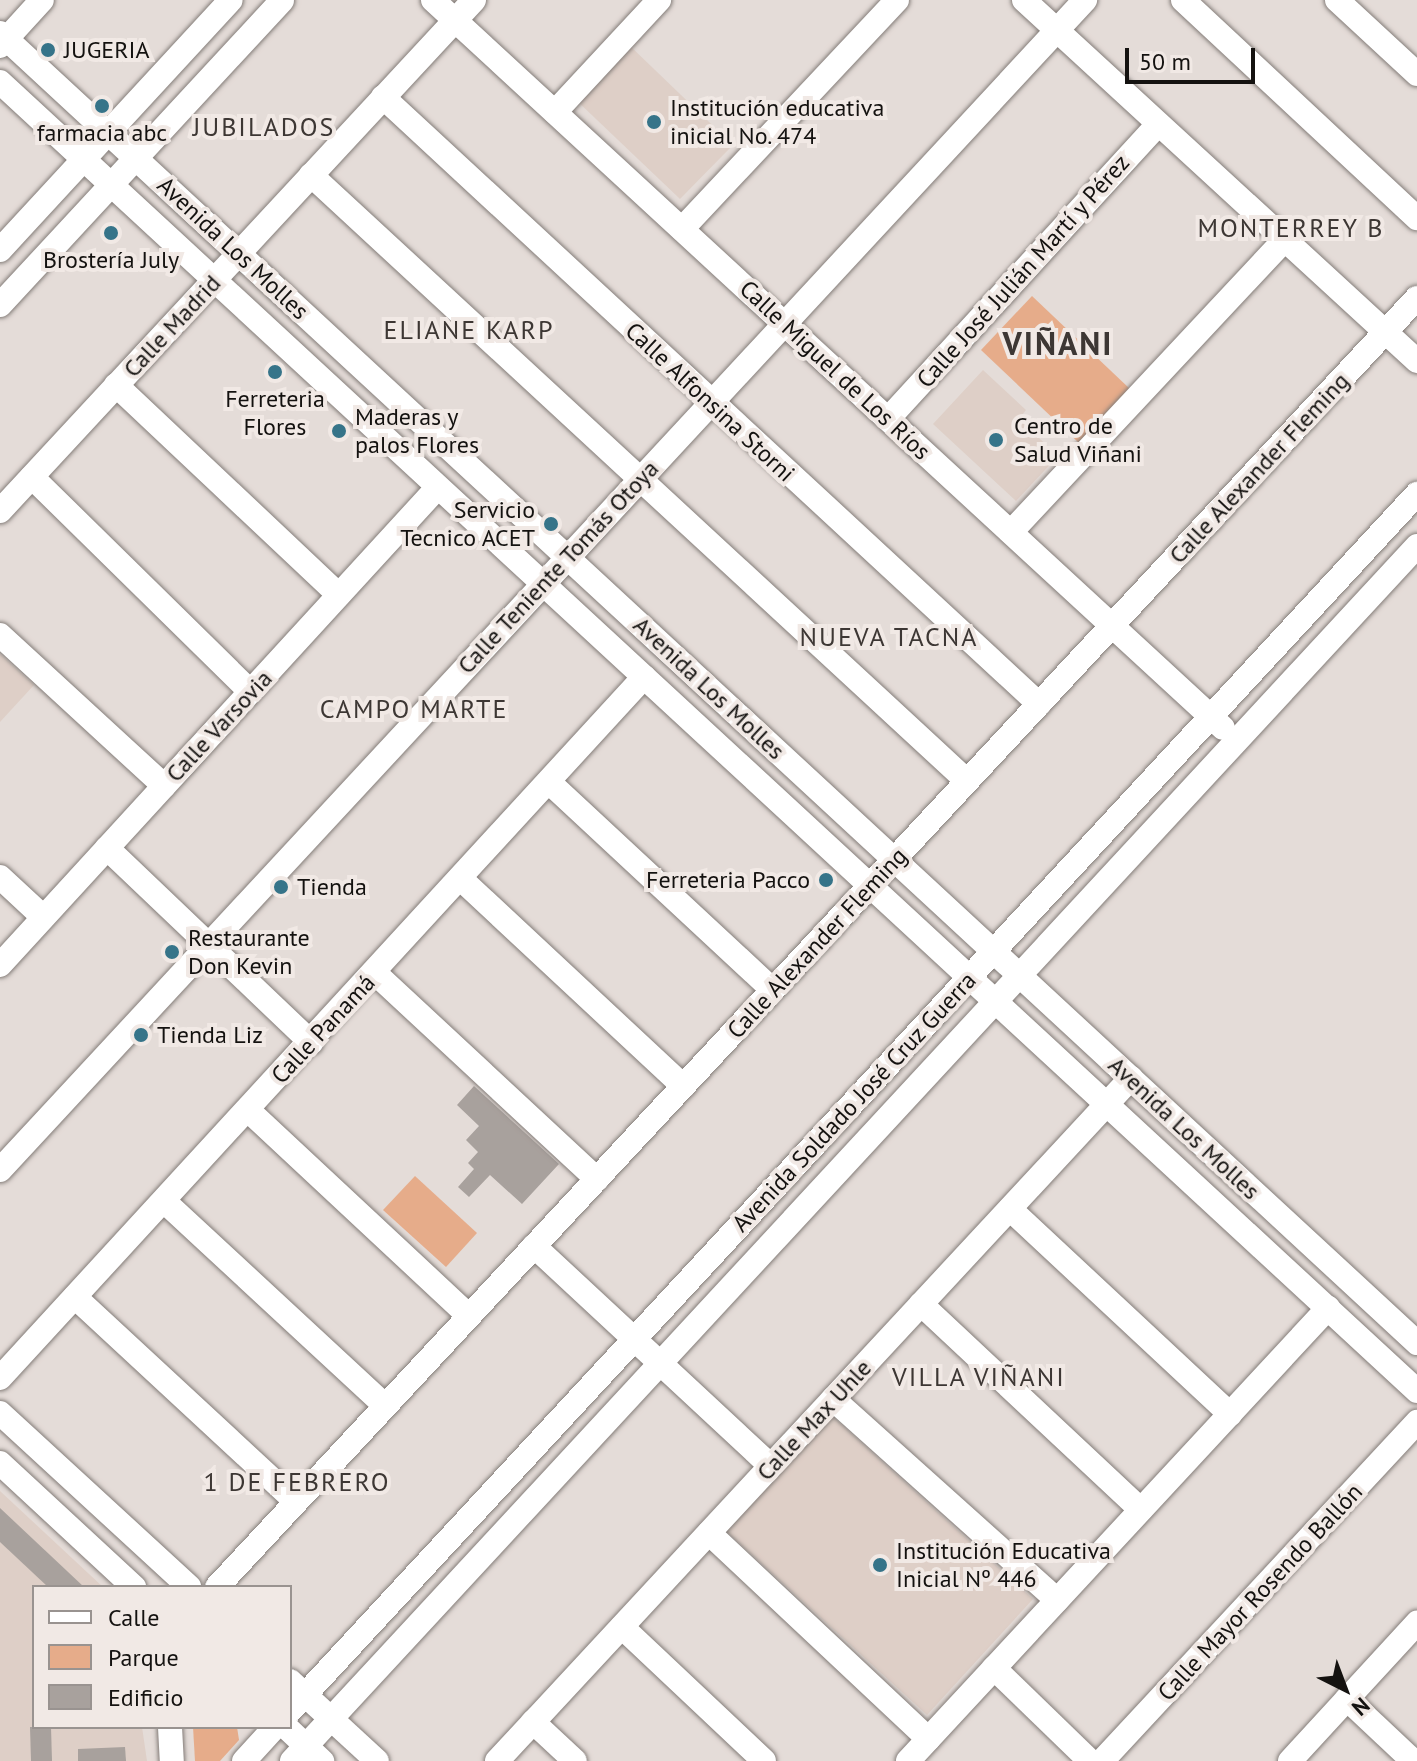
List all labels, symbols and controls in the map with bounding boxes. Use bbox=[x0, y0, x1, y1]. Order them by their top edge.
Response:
scale bar bbox=[1129, 32, 1259, 82]
place label: JUGERIA bbox=[64, 36, 149, 64]
marker: JUGERIA bbox=[39, 41, 57, 59]
text: 50 m bbox=[1139, 46, 1191, 77]
place label: Institución educativa inicial No. 474 bbox=[670, 94, 884, 150]
marker: farmacia abc bbox=[93, 97, 111, 115]
district label: JUBILADOS bbox=[193, 111, 335, 143]
marker: Institución educativa inicial No. 474 bbox=[645, 113, 663, 131]
place label: farmacia abc bbox=[37, 119, 167, 147]
street label: Calle José Julián Martí y Pérez bbox=[910, 148, 1136, 394]
street label: Avenida Los Molles bbox=[152, 171, 314, 325]
district label: MONTERREY B bbox=[1197, 212, 1385, 244]
marker: Brostería July bbox=[102, 224, 120, 242]
place label: Brostería July bbox=[43, 246, 179, 274]
street label: Calle Madrid bbox=[117, 269, 227, 383]
street label: Calle Miguel de Los Ríos bbox=[734, 274, 936, 466]
district label: ELIANE KARP bbox=[384, 314, 554, 346]
street label: Calle Alfonsina Storni bbox=[619, 316, 801, 488]
district label: VIÑANI bbox=[1003, 324, 1113, 362]
marker: Ferreteria Flores bbox=[266, 363, 284, 381]
street label: Calle Alexander Fleming bbox=[1163, 366, 1355, 570]
place label: Ferreteria Flores bbox=[225, 385, 325, 441]
place label: Maderas y palos Flores bbox=[355, 403, 479, 459]
place label: Centro de Salud Viñani bbox=[1014, 412, 1143, 468]
marker: Maderas y palos Flores bbox=[330, 422, 348, 440]
marker: Centro de Salud Viñani bbox=[985, 429, 1007, 451]
street label: Calle Teniente Tomás Otoya bbox=[451, 454, 665, 680]
place label: Servicio Tecnico ACET bbox=[400, 496, 535, 552]
marker: Servicio Tecnico ACET bbox=[542, 515, 560, 533]
street label: Avenida Los Molles bbox=[628, 611, 790, 765]
district label: NUEVA TACNA bbox=[799, 621, 979, 653]
street label: Calle Varsovia bbox=[160, 664, 278, 788]
district label: CAMPO MARTE bbox=[320, 693, 508, 725]
street label: Calle Alexander Fleming bbox=[721, 841, 913, 1045]
place label: Ferreteria Pacco bbox=[646, 866, 810, 894]
marker: Ferreteria Pacco bbox=[817, 871, 835, 889]
place label: Tienda bbox=[297, 873, 367, 901]
marker: Tienda bbox=[272, 878, 290, 896]
place label: Restaurante Don Kevin bbox=[188, 924, 310, 980]
marker: Restaurante Don Kevin bbox=[163, 943, 181, 961]
street label: Avenida Soldado José Cruz Guerra bbox=[726, 966, 982, 1238]
street label: Calle Panamá bbox=[265, 968, 381, 1090]
place label: Tienda Liz bbox=[157, 1021, 263, 1049]
marker: Tienda Liz bbox=[132, 1026, 150, 1044]
street label: Avenida Los Molles bbox=[1103, 1051, 1265, 1205]
street label: Calle Max Uhle bbox=[750, 1353, 878, 1487]
district label: VILLA VIÑANI bbox=[891, 1361, 1067, 1393]
district label: 1 DE FEBRERO bbox=[203, 1466, 391, 1498]
street label: Calle Mayor Rosendo Ballón bbox=[1152, 1477, 1368, 1707]
place label: Institución Educativa Inicial Nº 446 bbox=[896, 1537, 1111, 1593]
marker: Institución Educativa Inicial Nº 446 bbox=[871, 1556, 889, 1574]
legend bbox=[32, 1585, 292, 1729]
text: Calle bbox=[108, 1602, 159, 1633]
text: Parque bbox=[108, 1642, 179, 1673]
north arrow bbox=[1305, 1649, 1385, 1729]
text: Edificio bbox=[108, 1682, 183, 1713]
text: N bbox=[1346, 1692, 1376, 1722]

